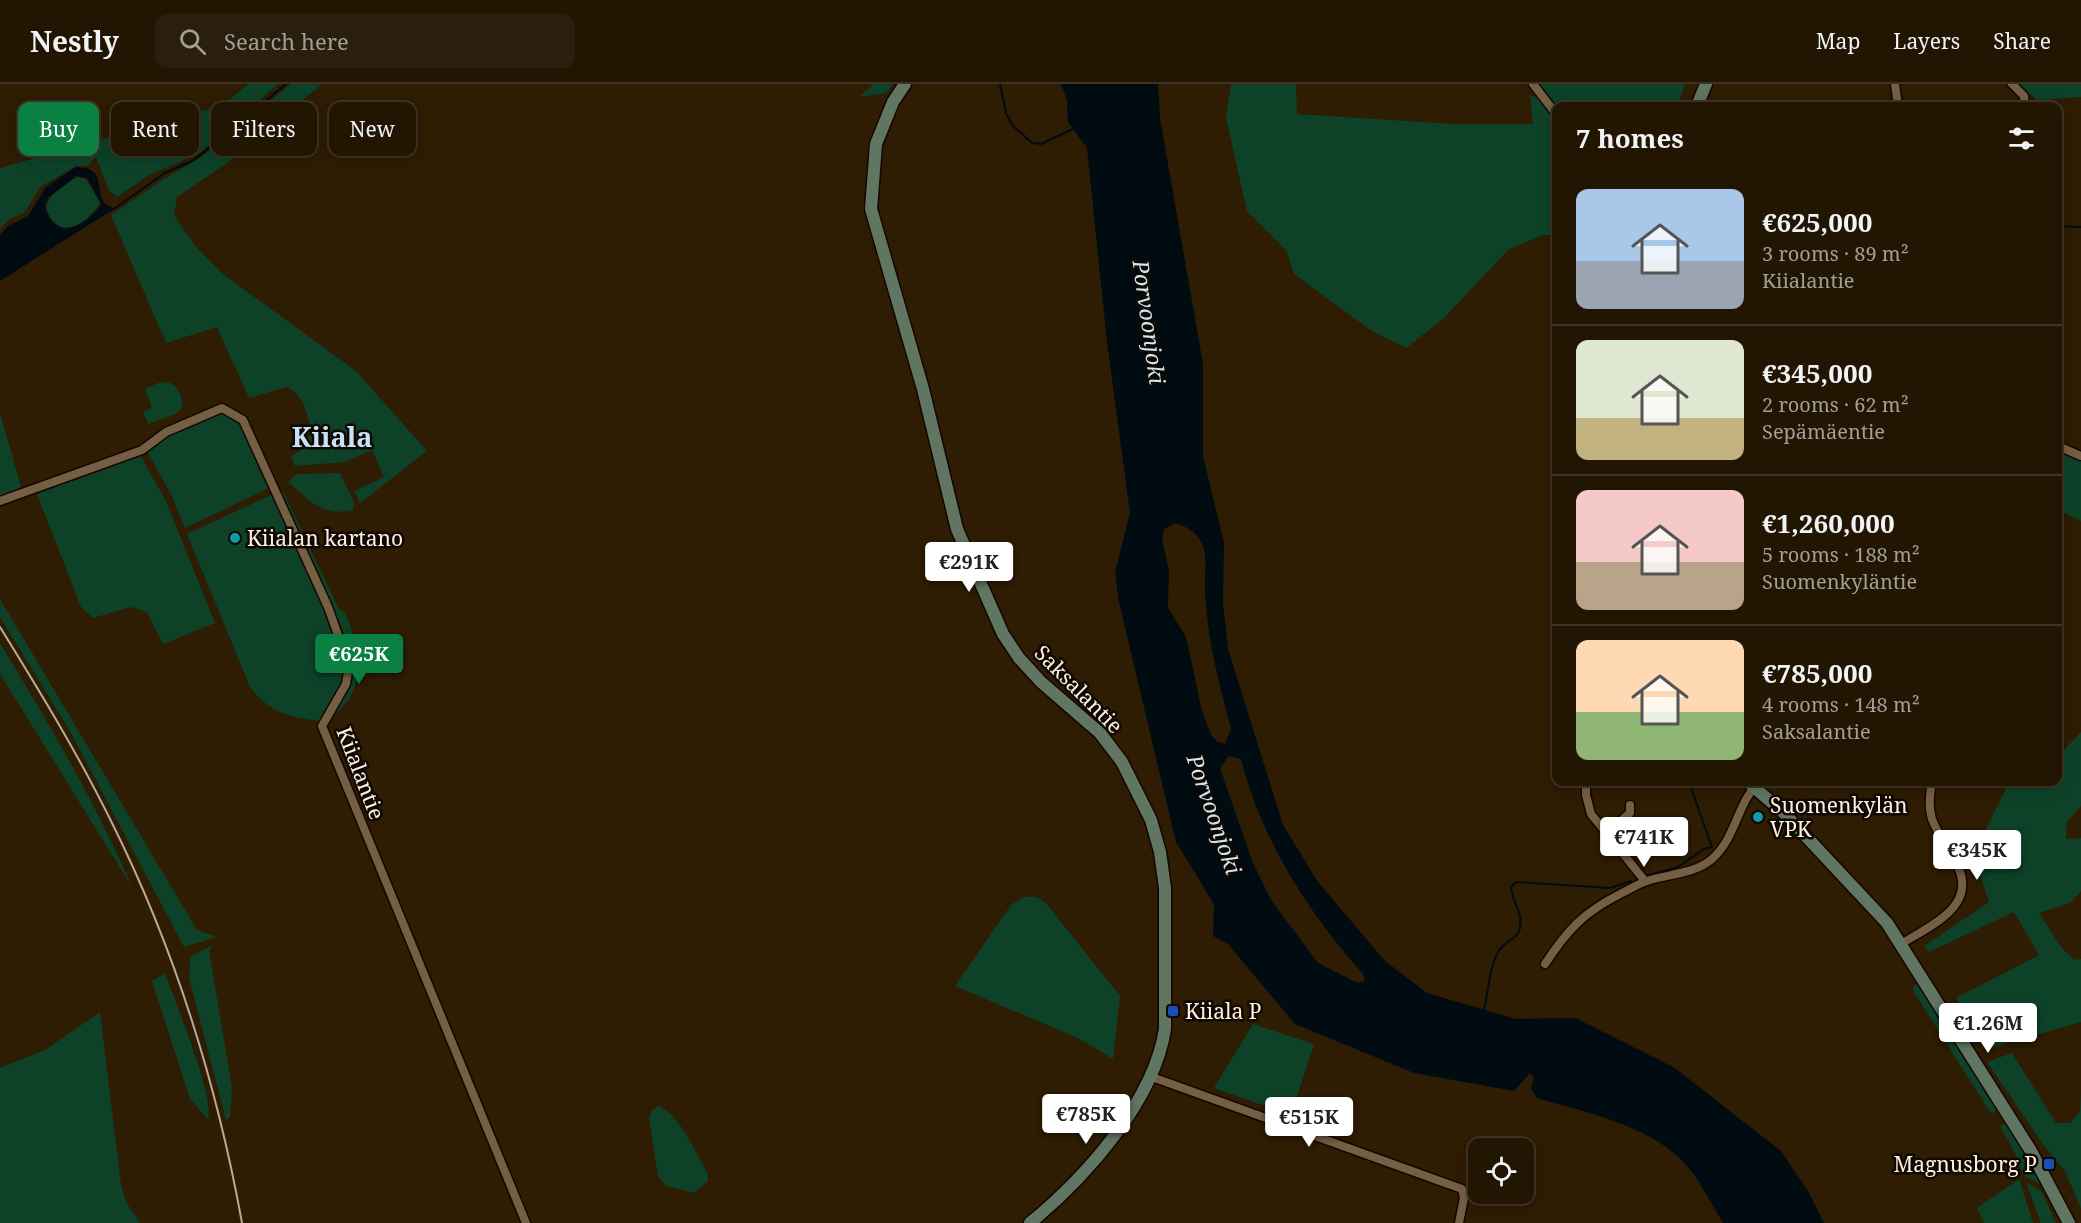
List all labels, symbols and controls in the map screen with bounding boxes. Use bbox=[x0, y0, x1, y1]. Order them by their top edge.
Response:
search box bbox=[155, 14, 575, 68]
text: Nestly bbox=[30, 22, 119, 60]
icon: search bbox=[176, 25, 209, 58]
text: Search here bbox=[224, 26, 349, 56]
text: Map bbox=[1816, 27, 1860, 55]
text: Layers bbox=[1893, 27, 1960, 55]
text: Share bbox=[1993, 27, 2051, 55]
chip: Buy bbox=[18, 102, 99, 156]
chip: Rent bbox=[111, 102, 199, 156]
chip: Filters bbox=[211, 102, 317, 156]
chip: New bbox=[329, 102, 416, 156]
text: 7 homes bbox=[1576, 120, 1684, 156]
icon: filters bbox=[2005, 122, 2038, 155]
text: €625,000 bbox=[1762, 204, 1872, 240]
icon: home bbox=[1624, 213, 1696, 285]
text: 3 rooms · 89 m² bbox=[1762, 240, 1909, 267]
water label: Porvoonjoki bbox=[1126, 257, 1174, 386]
text: Kiialantie bbox=[1762, 267, 1855, 294]
text: €345,000 bbox=[1762, 355, 1872, 391]
icon: home bbox=[1624, 364, 1696, 436]
text: 2 rooms · 62 m² bbox=[1762, 391, 1909, 418]
district label: Kiiala bbox=[292, 418, 372, 455]
text: Sepämäentie bbox=[1762, 418, 1885, 445]
text: €1,260,000 bbox=[1762, 505, 1895, 541]
icon: home bbox=[1624, 514, 1696, 586]
place label: Kiialan kartano bbox=[247, 524, 403, 552]
marker: Kiialan kartano bbox=[228, 531, 242, 545]
text: 5 rooms · 188 m² bbox=[1762, 541, 1920, 568]
pin: €291K bbox=[927, 542, 1011, 593]
text: €291K bbox=[939, 548, 999, 575]
text: Suomenkyläntie bbox=[1762, 568, 1917, 595]
pin: €625K bbox=[317, 634, 401, 685]
street label: Saksalantie bbox=[1029, 639, 1129, 739]
text: €625K bbox=[329, 640, 389, 667]
text: €785,000 bbox=[1762, 655, 1872, 691]
icon: home bbox=[1624, 664, 1696, 736]
text: 4 rooms · 148 m² bbox=[1762, 691, 1920, 718]
text: Saksalantie bbox=[1762, 718, 1871, 745]
street label: Kiialantie bbox=[331, 723, 391, 823]
water label: Porvoonjoki bbox=[1180, 749, 1250, 878]
place label: Suomenkylän VPK bbox=[1770, 791, 1908, 843]
marker: Suomenkylän VPK bbox=[1751, 810, 1765, 824]
pin: €741K bbox=[1602, 817, 1686, 868]
text: €741K bbox=[1614, 823, 1674, 850]
pin: €345K bbox=[1935, 830, 2019, 881]
text: €345K bbox=[1947, 836, 2007, 863]
place label: Kiiala P bbox=[1185, 997, 1261, 1025]
pin: €1.26M bbox=[1939, 1003, 2037, 1054]
marker: Kiiala P bbox=[1166, 1004, 1180, 1018]
text: €1.26M bbox=[1953, 1009, 2023, 1036]
pin: €785K bbox=[1044, 1094, 1128, 1145]
pin: €515K bbox=[1267, 1097, 1351, 1148]
text: €785K bbox=[1056, 1100, 1116, 1127]
text: €515K bbox=[1279, 1103, 1339, 1130]
map controls bbox=[1468, 1138, 1534, 1204]
button: locate bbox=[1468, 1138, 1534, 1204]
place label: Magnusborg P bbox=[1893, 1150, 2037, 1178]
marker: Magnusborg P bbox=[2042, 1157, 2056, 1171]

